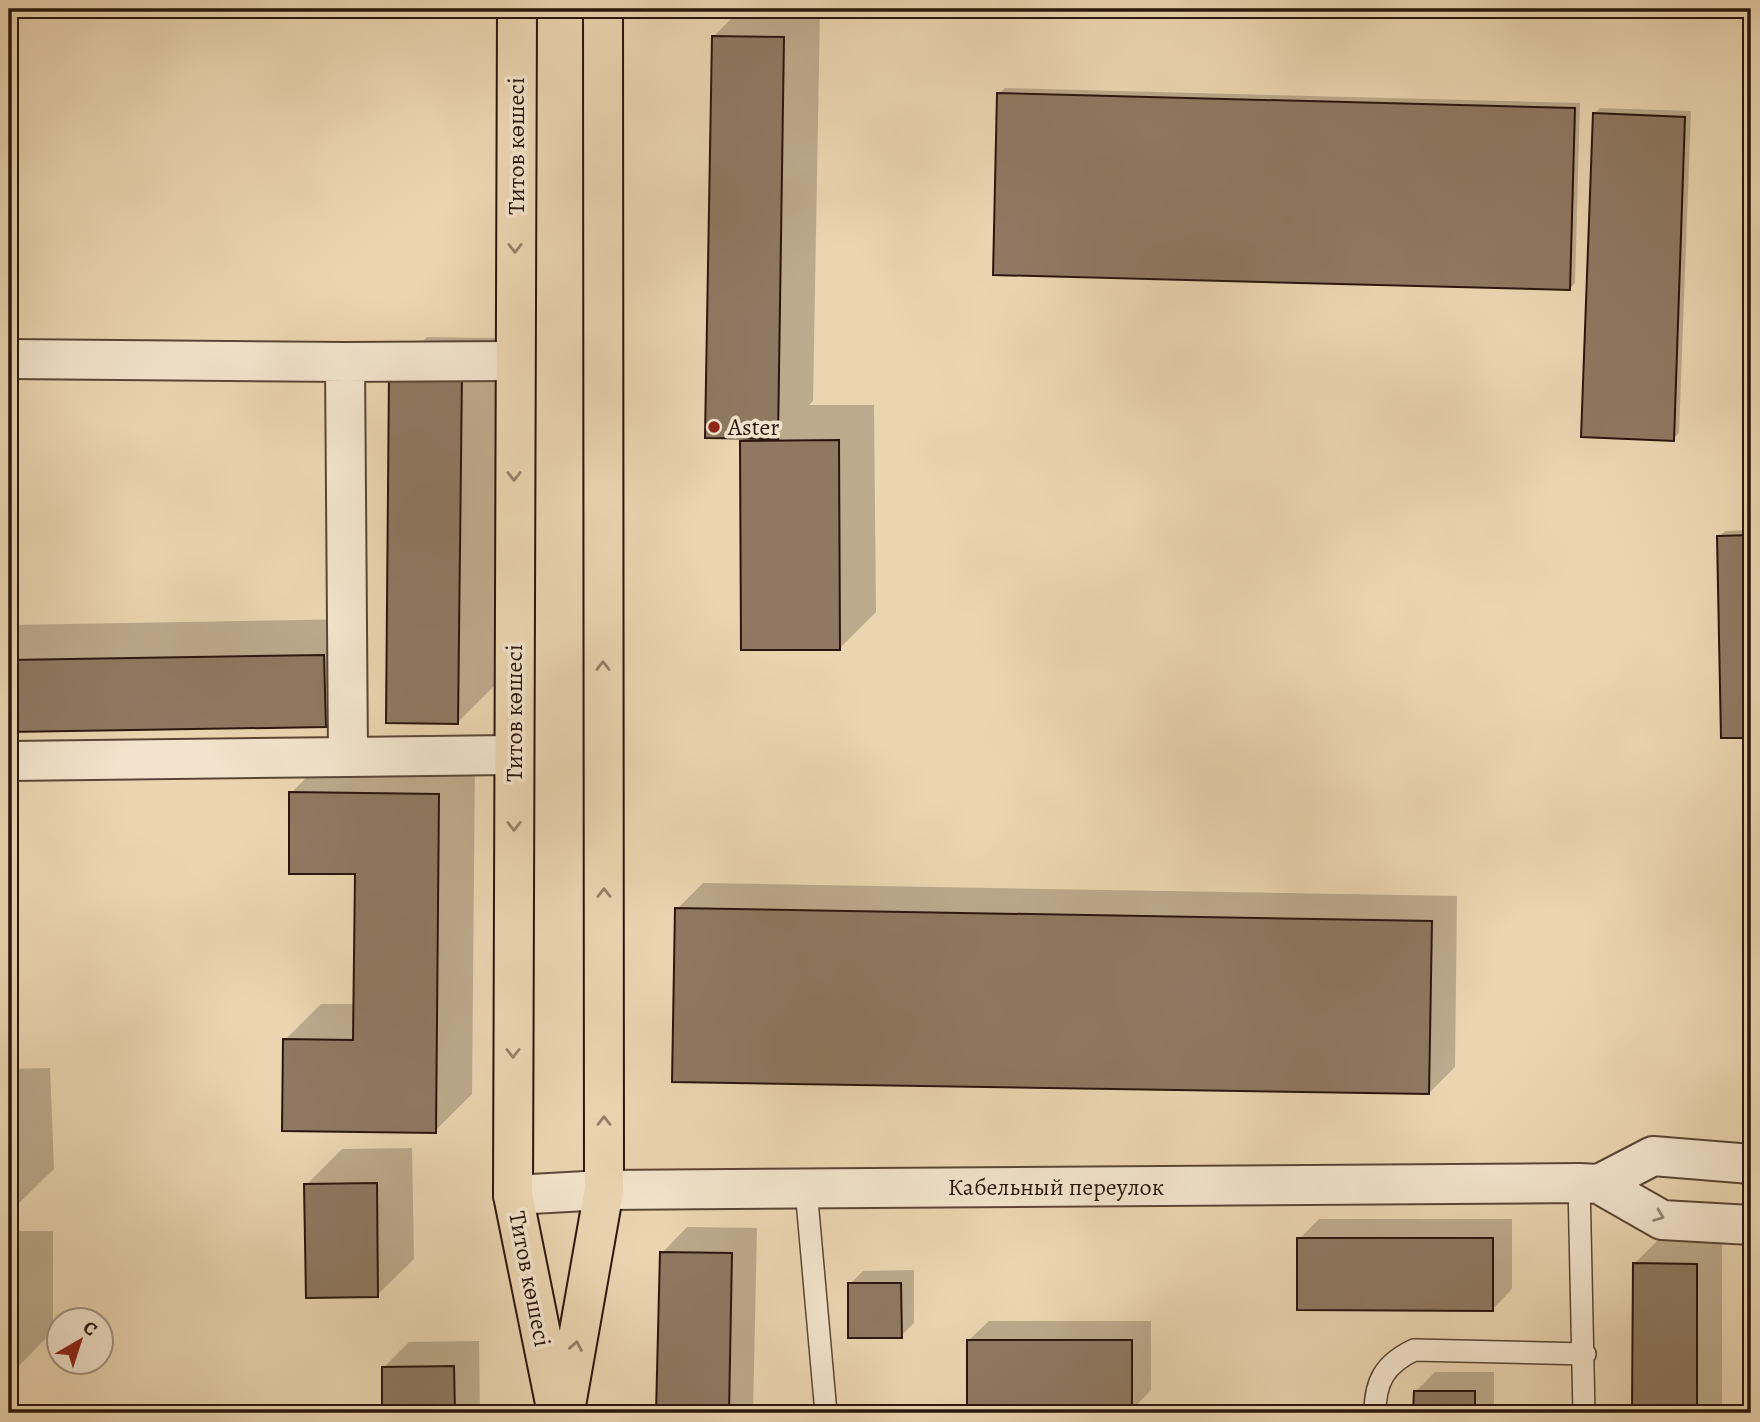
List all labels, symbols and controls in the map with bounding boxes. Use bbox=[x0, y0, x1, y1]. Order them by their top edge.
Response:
street label: Титов көшесі bbox=[500, 77, 532, 215]
one-way arrow bbox=[507, 244, 523, 254]
place label: Aster bbox=[727, 411, 780, 443]
marker: Aster bbox=[706, 419, 722, 435]
one-way arrow bbox=[506, 471, 522, 482]
street label: Титов көшесі bbox=[498, 644, 530, 782]
one-way arrow bbox=[595, 660, 611, 671]
one-way arrow bbox=[506, 821, 522, 832]
one-way arrow bbox=[596, 888, 612, 898]
one-way arrow bbox=[505, 1049, 521, 1059]
one-way arrow bbox=[596, 1115, 612, 1126]
street label: Кабельный переулок bbox=[948, 1171, 1164, 1203]
one-way arrow bbox=[1652, 1208, 1665, 1222]
street label: Титов көшесі bbox=[501, 1209, 559, 1349]
north arrow bbox=[46, 1306, 116, 1376]
text: С bbox=[77, 1315, 103, 1342]
one-way arrow bbox=[568, 1340, 583, 1352]

